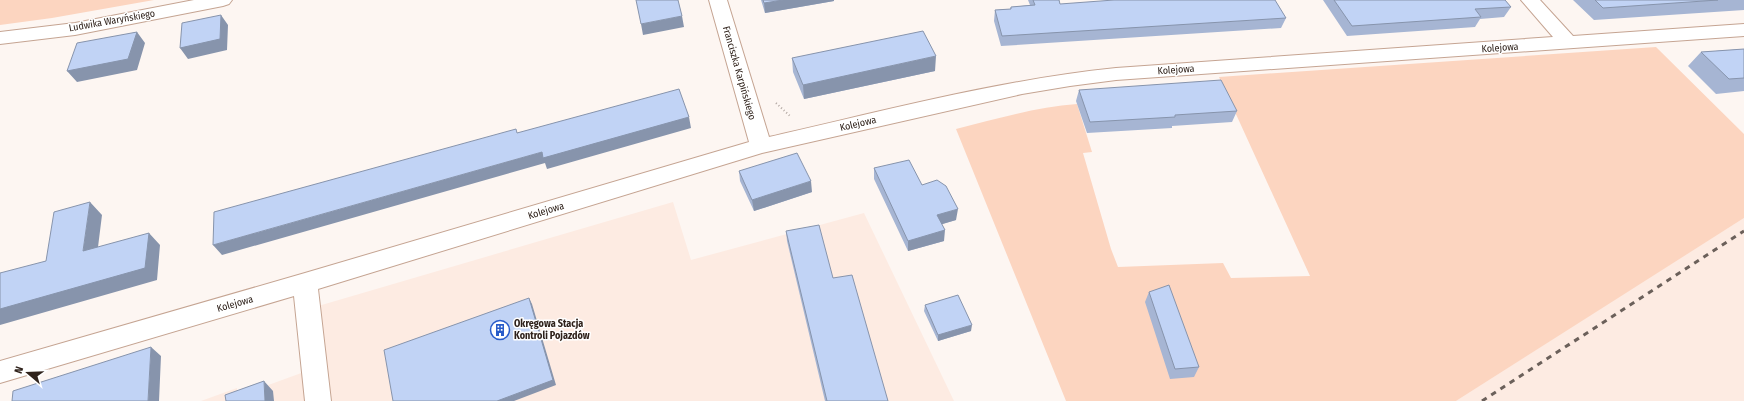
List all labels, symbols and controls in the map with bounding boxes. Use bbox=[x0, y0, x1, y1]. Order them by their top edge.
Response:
street label: Ludwika Waryńskiego bbox=[68, 7, 156, 34]
street label: Franciszka Karpińskiego bbox=[720, 24, 759, 121]
street label: Kolejowa bbox=[1481, 41, 1519, 55]
street label: Kolejowa bbox=[1157, 63, 1195, 77]
street label: Kolejowa bbox=[839, 114, 877, 134]
street label: Kolejowa bbox=[527, 200, 566, 222]
street label: Kolejowa bbox=[216, 293, 255, 315]
place label: Okręgowa Stacja Kontroli Pojazdów bbox=[514, 318, 590, 342]
building icon: Okręgowa Stacja Kontroli Pojazdów bbox=[489, 319, 511, 341]
north arrow bbox=[8, 353, 48, 393]
text: N bbox=[12, 365, 26, 375]

